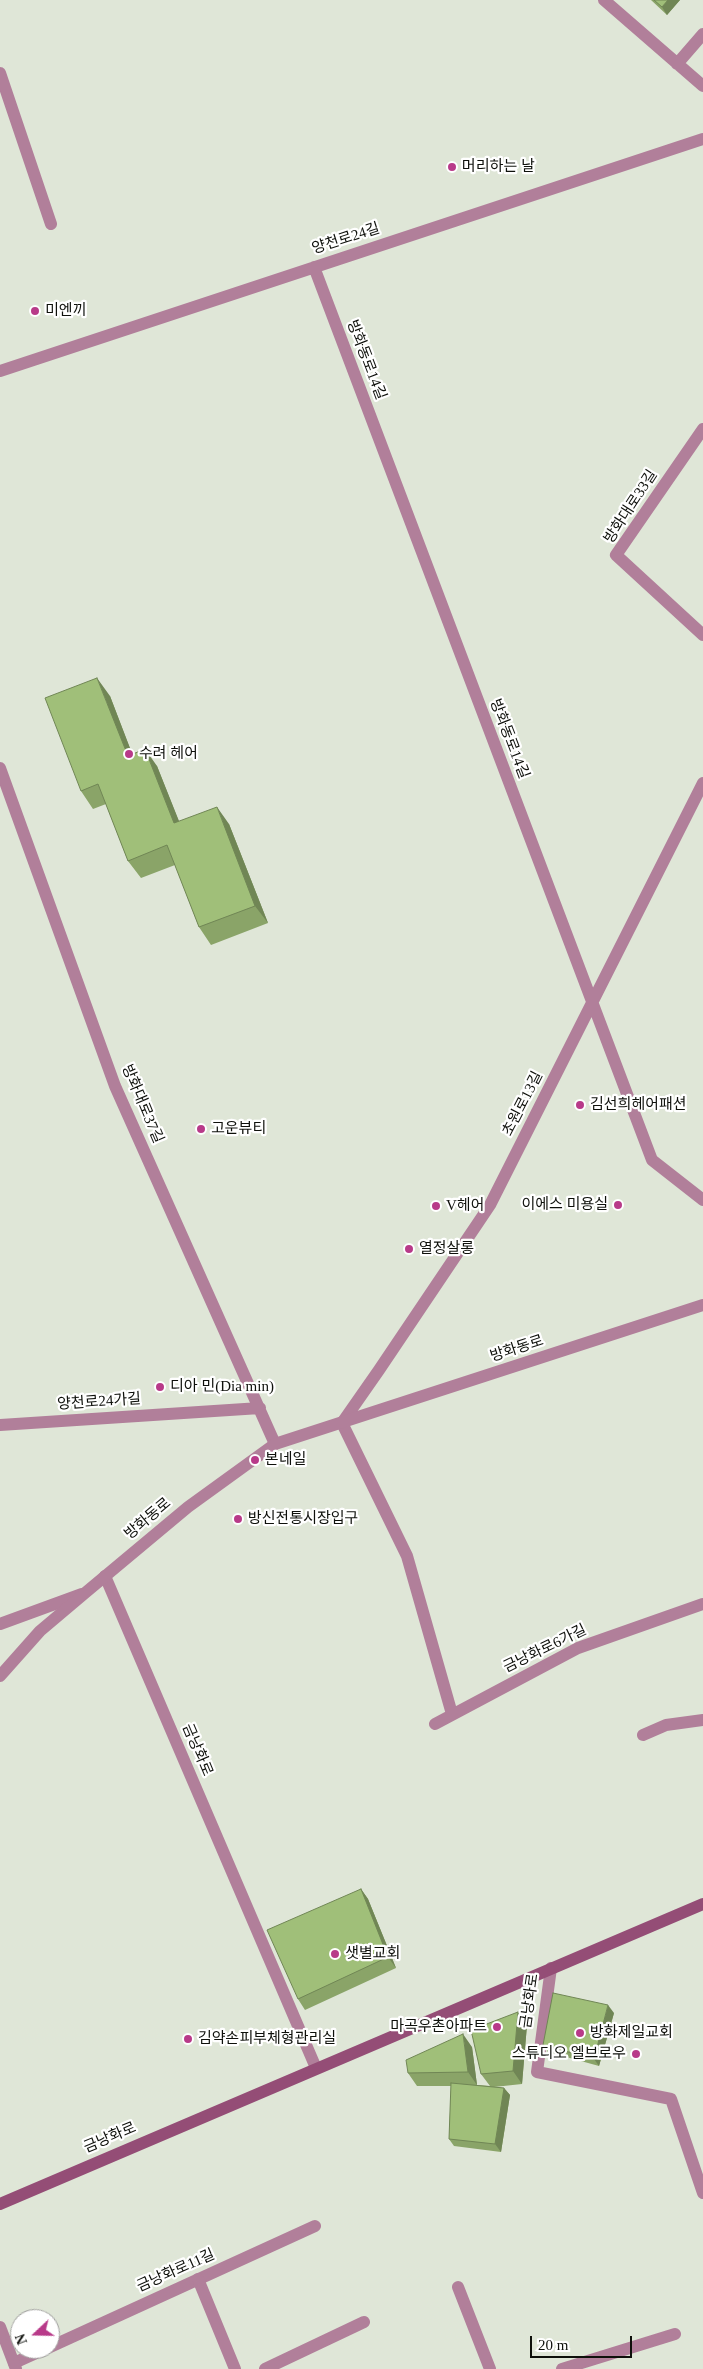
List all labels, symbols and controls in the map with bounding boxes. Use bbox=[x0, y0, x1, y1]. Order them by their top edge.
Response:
place label: 머리하는 날 bbox=[462, 158, 535, 176]
marker: 머리하는 날 bbox=[446, 161, 458, 173]
street label: 양천로24길 bbox=[310, 220, 382, 258]
place label: 미엔끼 bbox=[45, 302, 86, 320]
marker: 미엔끼 bbox=[29, 305, 41, 317]
street label: 방화동로14길 bbox=[343, 318, 389, 402]
street label: 방화대로33길 bbox=[601, 467, 661, 547]
street label: 방화동로14길 bbox=[486, 697, 532, 781]
place label: 수려 헤어 bbox=[139, 745, 198, 763]
marker: 수려 헤어 bbox=[123, 748, 135, 760]
street label: 방화대로37길 bbox=[117, 1062, 167, 1146]
street label: 초원로13길 bbox=[499, 1069, 547, 1139]
place label: 김선희헤어패션 bbox=[590, 1096, 687, 1114]
marker: 김선희헤어패션 bbox=[574, 1099, 586, 1111]
place label: 고운뷰티 bbox=[211, 1120, 266, 1138]
marker: 고운뷰티 bbox=[195, 1123, 207, 1135]
place label: 이에스 미용실 bbox=[521, 1196, 608, 1214]
place label: V헤어 bbox=[446, 1197, 484, 1215]
marker: 이에스 미용실 bbox=[612, 1199, 624, 1211]
marker: V헤어 bbox=[430, 1200, 442, 1212]
place label: 열정살롱 bbox=[419, 1240, 474, 1258]
marker: 열정살롱 bbox=[403, 1243, 415, 1255]
street label: 방화동로 bbox=[488, 1332, 546, 1366]
place label: 디아 민(Dia min) bbox=[170, 1378, 274, 1396]
marker: 디아 민(Dia min) bbox=[154, 1381, 166, 1393]
street label: 양천로24가길 bbox=[56, 1390, 142, 1414]
place label: 본네일 bbox=[265, 1451, 306, 1469]
marker: 본네일 bbox=[249, 1454, 261, 1466]
street label: 방화동로 bbox=[121, 1494, 175, 1544]
place label: 방신전통시장입구 bbox=[248, 1510, 358, 1528]
marker: 방신전통시장입구 bbox=[232, 1513, 244, 1525]
street label: 금낭화로6가길 bbox=[500, 1621, 590, 1677]
street label: 금낭화로 bbox=[178, 1721, 216, 1779]
place label: 샛별교회 bbox=[345, 1945, 400, 1963]
marker: 샛별교회 bbox=[329, 1948, 341, 1960]
street label: 금낭화로 bbox=[517, 1972, 543, 2030]
place label: 마곡우촌아파트 bbox=[390, 2018, 487, 2036]
marker: 마곡우촌아파트 bbox=[491, 2021, 503, 2033]
place label: 방화제일교회 bbox=[590, 2024, 673, 2042]
marker: 방화제일교회 bbox=[574, 2027, 586, 2039]
place label: 김약손피부체형관리실 bbox=[198, 2030, 336, 2048]
marker: 김약손피부체형관리실 bbox=[182, 2033, 194, 2045]
place label: 스튜디오 엘브로우 bbox=[512, 2045, 626, 2063]
marker: 스튜디오 엘브로우 bbox=[630, 2048, 642, 2060]
street label: 금낭화로 bbox=[81, 2119, 139, 2157]
street label: 금낭화로11길 bbox=[134, 2246, 218, 2296]
north arrow bbox=[10, 2309, 60, 2359]
scale bar bbox=[533, 2326, 636, 2358]
text: N bbox=[13, 2332, 30, 2347]
text: 20 m bbox=[538, 2337, 568, 2353]

